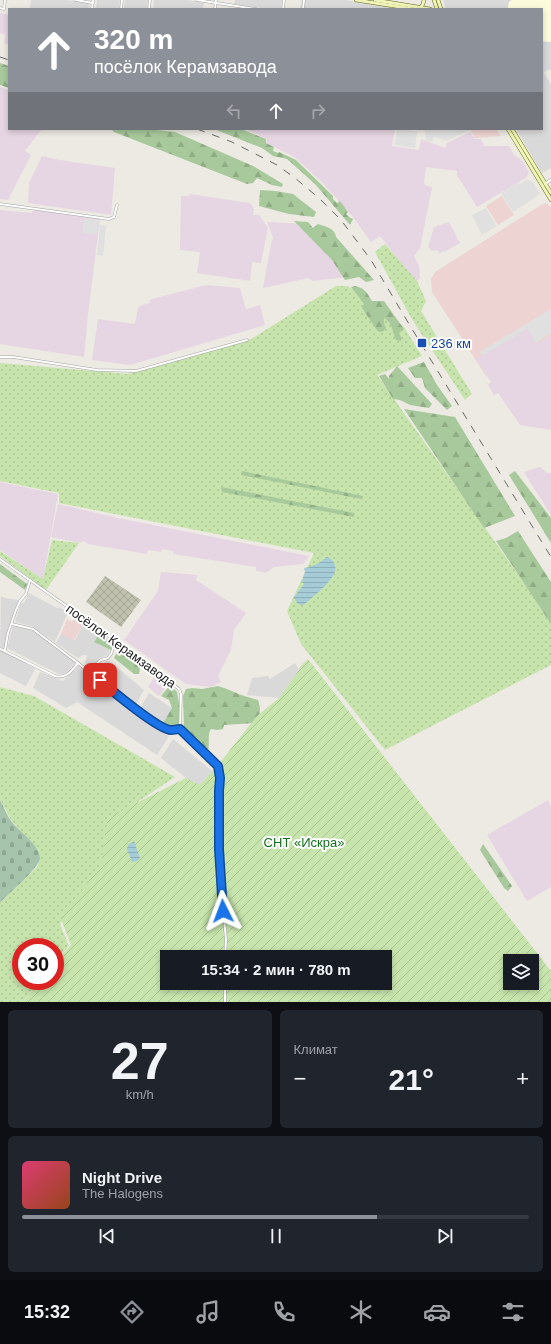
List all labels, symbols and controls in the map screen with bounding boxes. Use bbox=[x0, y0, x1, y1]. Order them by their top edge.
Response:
icon: ahead bbox=[28, 24, 80, 76]
text: 320 m bbox=[94, 24, 173, 55]
text: посёлок Керамзавода bbox=[94, 57, 277, 77]
icon: left bbox=[223, 100, 245, 122]
icon: ahead bbox=[265, 100, 287, 122]
icon: right bbox=[307, 100, 329, 122]
place label: 236 км bbox=[431, 336, 471, 351]
marker: 236 км bbox=[416, 337, 428, 349]
street label: посёлок Керамзавода bbox=[63, 601, 179, 691]
pin bbox=[83, 663, 117, 697]
icon: arrive bbox=[89, 669, 111, 691]
park label: СНТ «Искра» bbox=[264, 835, 344, 850]
position arrow bbox=[202, 890, 244, 932]
speed limit sign: 30 bbox=[12, 938, 64, 990]
map controls bbox=[503, 954, 539, 990]
button: layers bbox=[503, 954, 539, 990]
text: 15:34 · 2 мин · 780 m bbox=[201, 961, 351, 978]
text: 27 bbox=[111, 1032, 169, 1090]
text: Климат bbox=[294, 1042, 338, 1057]
text: 21° bbox=[389, 1063, 434, 1096]
text: − bbox=[294, 1066, 306, 1091]
text: + bbox=[516, 1066, 529, 1091]
text: km/h bbox=[126, 1087, 154, 1102]
text: Night Drive bbox=[82, 1169, 162, 1186]
text: The Halogens bbox=[82, 1186, 163, 1201]
icon: previous bbox=[96, 1225, 118, 1247]
icon: pause bbox=[265, 1225, 287, 1247]
icon: next bbox=[434, 1225, 456, 1247]
icon: directions bbox=[118, 1298, 146, 1326]
icon: music bbox=[194, 1298, 222, 1326]
icon: phone bbox=[270, 1298, 298, 1326]
icon: climate bbox=[347, 1298, 375, 1326]
icon: car bbox=[423, 1298, 451, 1326]
icon: filters bbox=[499, 1298, 527, 1326]
text: 15:32 bbox=[24, 1302, 70, 1322]

